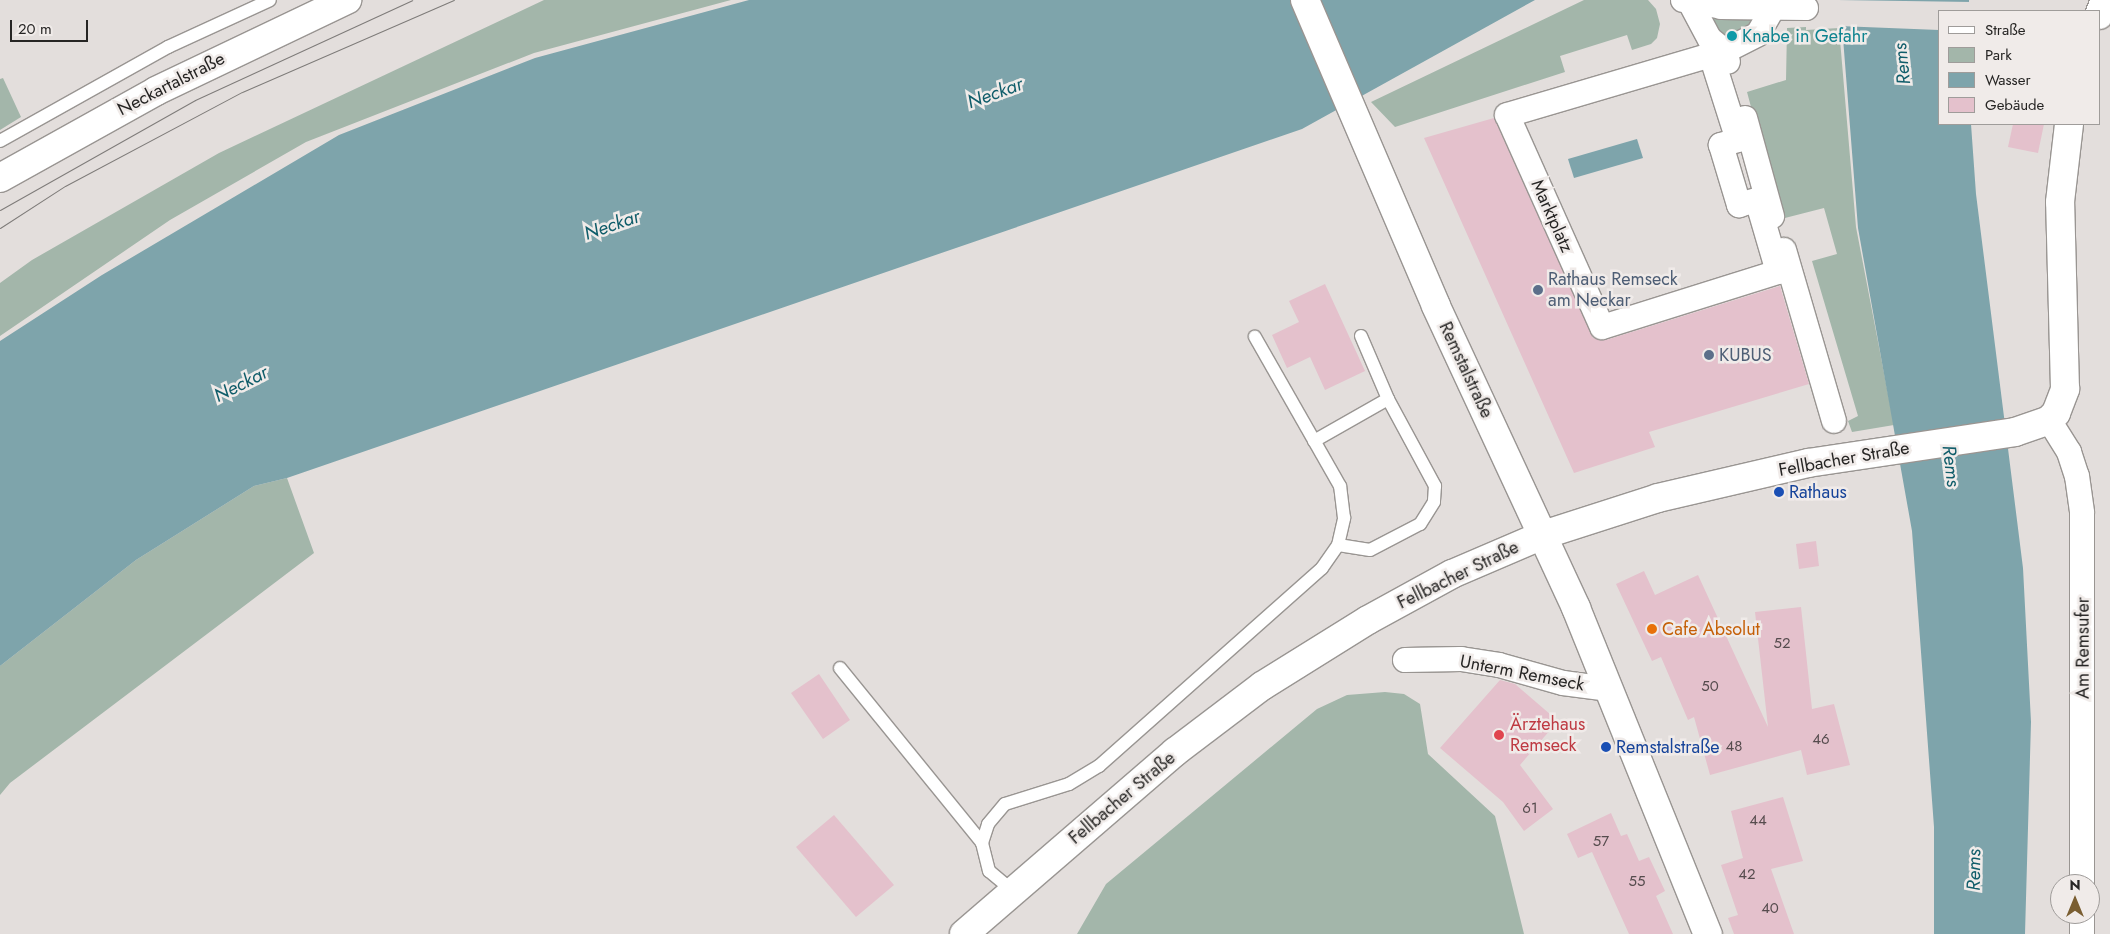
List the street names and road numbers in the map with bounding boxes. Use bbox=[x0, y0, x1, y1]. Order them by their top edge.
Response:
street label: Neckartalstraße bbox=[114, 48, 228, 120]
street label: Marktplatz bbox=[1526, 176, 1578, 256]
street label: Remstalstraße bbox=[1434, 318, 1498, 422]
street label: Fellbacher Straße bbox=[1777, 437, 1911, 481]
street label: Fellbacher Straße bbox=[1394, 536, 1522, 614]
street label: Am Remsufer bbox=[2072, 597, 2094, 699]
street label: Unterm Remseck bbox=[1458, 650, 1586, 696]
street label: Fellbacher Straße bbox=[1064, 747, 1180, 849]

